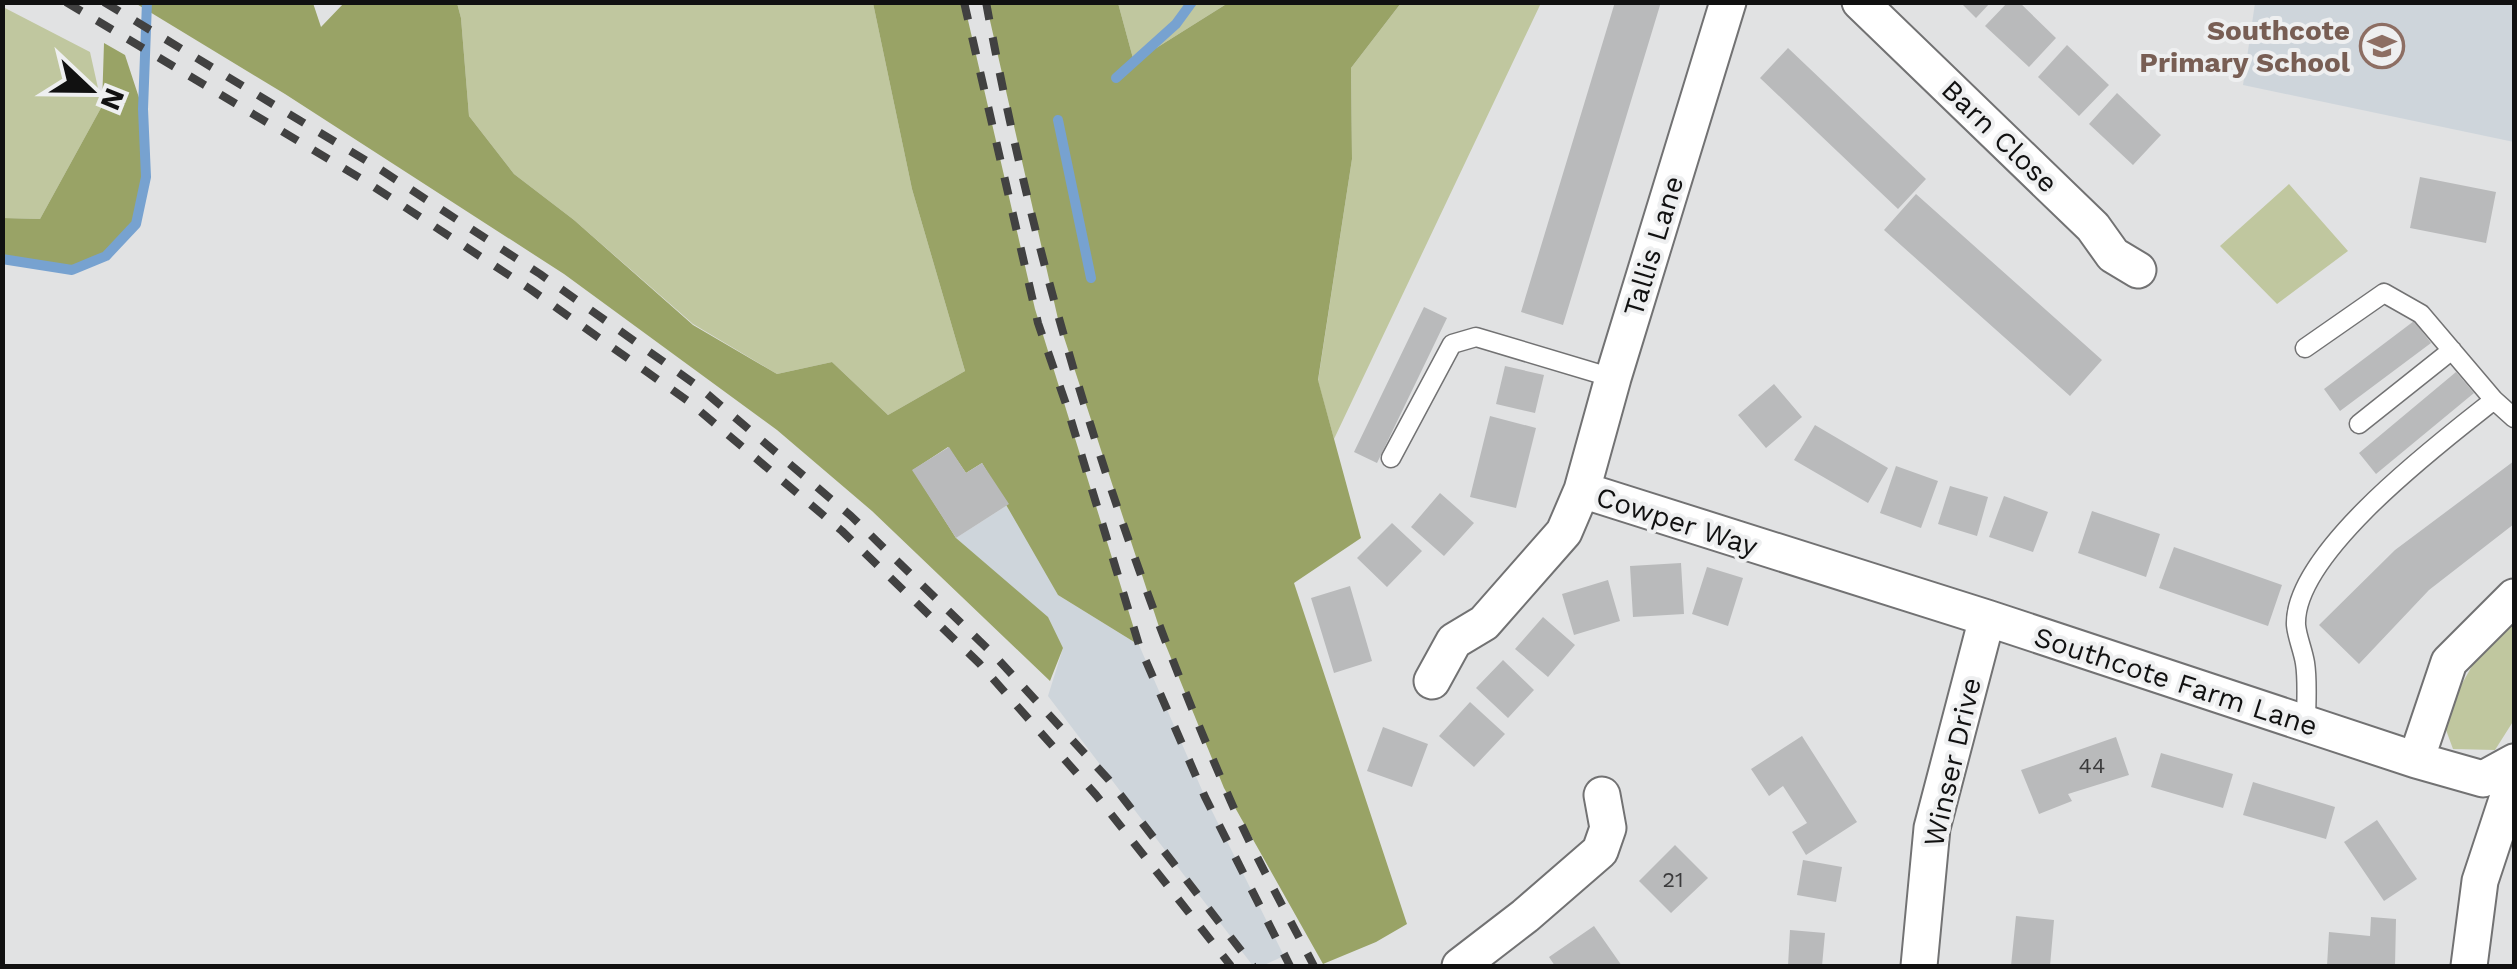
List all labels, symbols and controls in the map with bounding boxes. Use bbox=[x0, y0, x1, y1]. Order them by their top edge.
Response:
place label: Southcote Primary School bbox=[2139, 14, 2351, 79]
school or university icon: Southcote Primary School bbox=[2359, 23, 2405, 69]
north arrow bbox=[40, 40, 140, 140]
street label: Barn Close bbox=[1935, 73, 2064, 200]
text: N bbox=[94, 83, 132, 115]
street label: Tallis Lane bbox=[1617, 172, 1690, 320]
street label: Cowper Way bbox=[1592, 480, 1762, 563]
street label: Southcote Farm Lane bbox=[2030, 620, 2322, 743]
street label: Winser Drive bbox=[1917, 674, 1988, 850]
house number: 44 bbox=[2079, 753, 2105, 778]
house number: 21 bbox=[1662, 867, 1684, 892]

